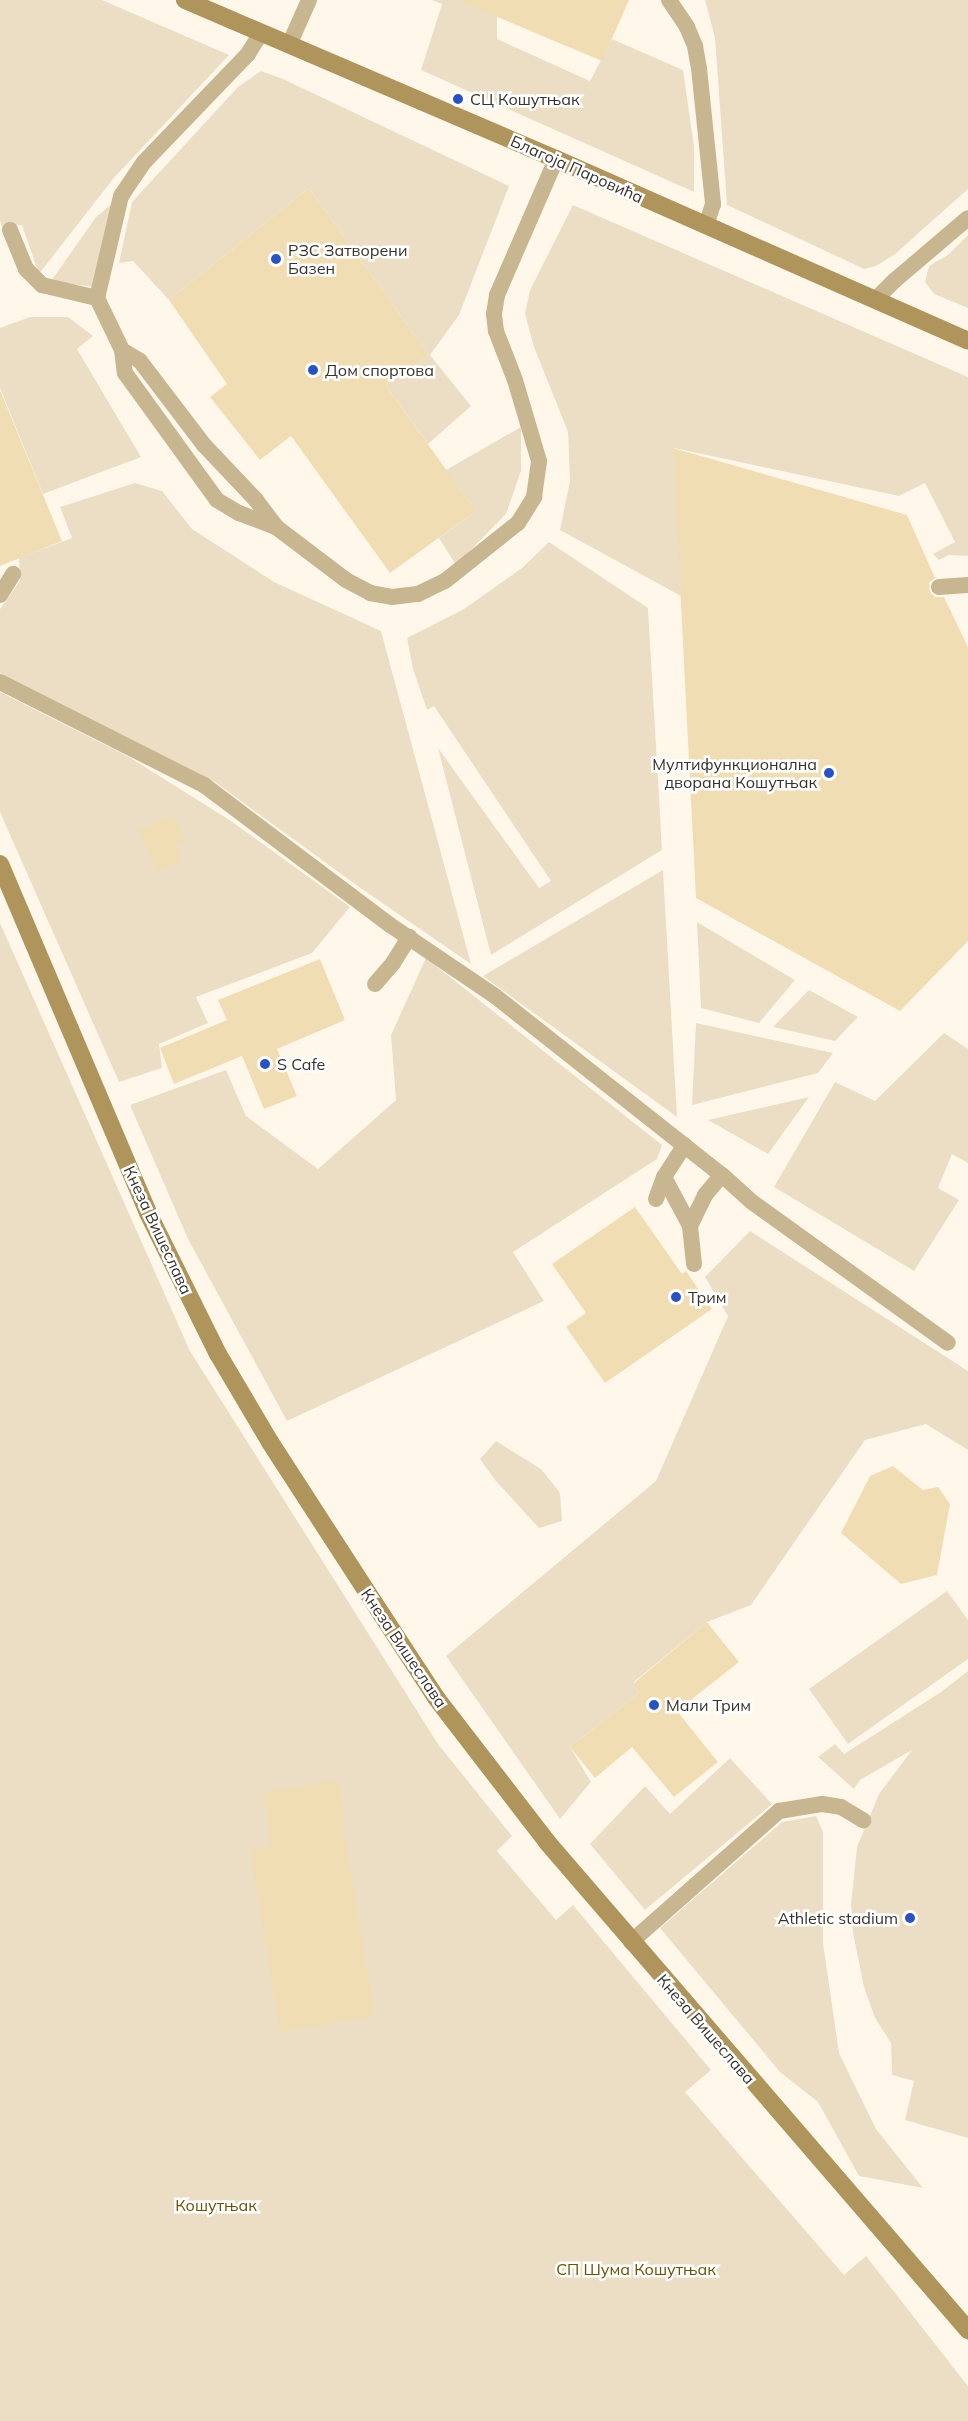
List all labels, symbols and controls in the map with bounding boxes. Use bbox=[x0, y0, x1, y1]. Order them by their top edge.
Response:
place label: СЦ Кошутњак bbox=[470, 89, 580, 109]
marker: СЦ Кошутњак bbox=[451, 92, 465, 106]
street label: Благоја Паровића bbox=[508, 131, 646, 207]
place label: РЗС Затворени Базен bbox=[288, 240, 407, 278]
marker: РЗС Затворени Базен bbox=[269, 252, 283, 266]
place label: Дом спортова bbox=[325, 360, 434, 380]
marker: Дом спортова bbox=[306, 363, 320, 377]
place label: Мултифункционална дворана Кошутњак bbox=[652, 754, 817, 792]
marker: Мултифункционална дворана Кошутњак bbox=[822, 766, 836, 780]
place label: S Cafe bbox=[277, 1054, 325, 1074]
marker: S Cafe bbox=[258, 1057, 272, 1071]
street label: Кнеза Вишеслава bbox=[120, 1163, 196, 1297]
place label: Трим bbox=[688, 1287, 726, 1307]
marker: Трим bbox=[669, 1290, 683, 1304]
street label: Кнеза Вишеслава bbox=[357, 1585, 451, 1711]
place label: Мали Трим bbox=[666, 1695, 751, 1715]
marker: Мали Трим bbox=[647, 1698, 661, 1712]
place label: Athletic stadium bbox=[778, 1908, 898, 1928]
marker: Athletic stadium bbox=[903, 1911, 917, 1925]
street label: Кнеза Вишеслава bbox=[653, 1970, 759, 2088]
park label: Кошутњак bbox=[175, 2195, 257, 2215]
park label: СП Шума Кошутњак bbox=[556, 2259, 716, 2279]

